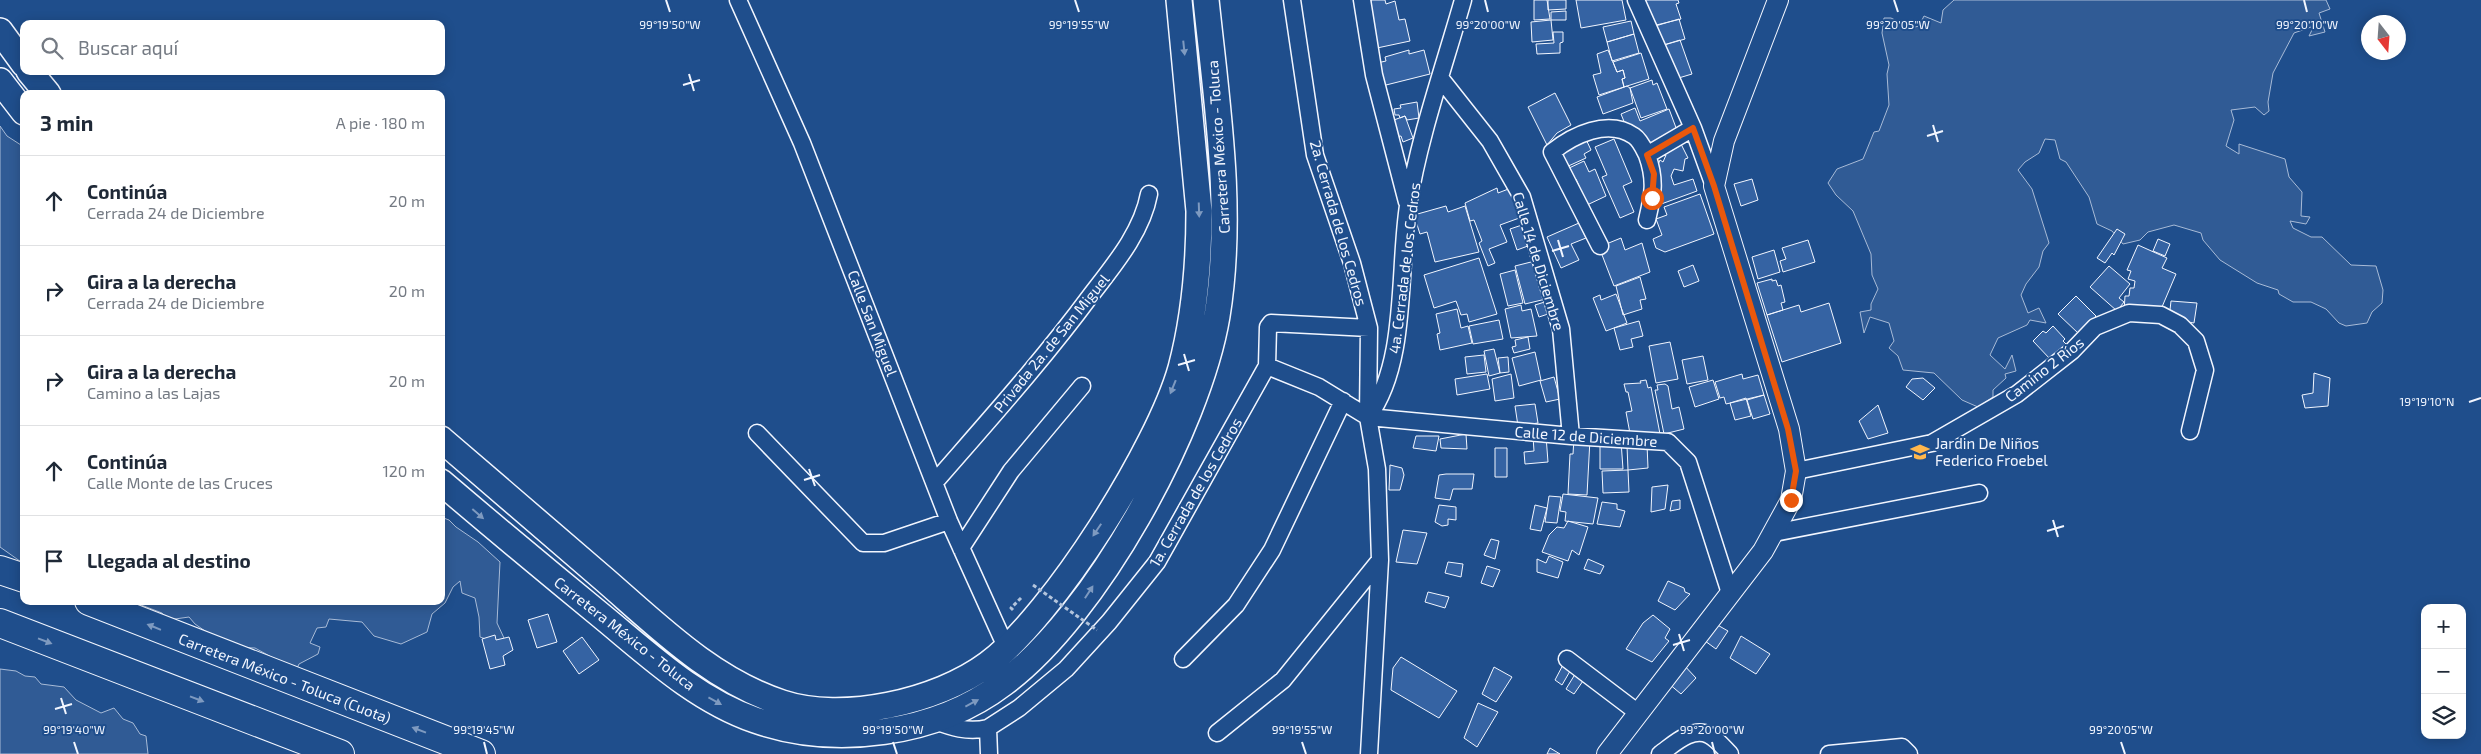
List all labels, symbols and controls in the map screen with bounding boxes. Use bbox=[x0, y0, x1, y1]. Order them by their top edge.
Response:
north arrow bbox=[2361, 15, 2406, 60]
text: 99°19'50"W bbox=[639, 17, 701, 31]
text: 99°19'55"W bbox=[1049, 17, 1109, 31]
text: 99°20'00"W bbox=[1456, 17, 1520, 31]
text: 99°20'05"W bbox=[1866, 17, 1930, 31]
text: 99°20'10"W bbox=[2276, 17, 2338, 31]
search box bbox=[20, 20, 445, 75]
icon: search bbox=[38, 34, 66, 62]
text: Buscar aquí bbox=[78, 36, 178, 59]
one-way arrow bbox=[1180, 41, 1188, 57]
street label: Carretera México - Toluca bbox=[1203, 60, 1233, 234]
text: 3 min bbox=[40, 110, 93, 135]
text: A pie · 180 m bbox=[336, 113, 425, 132]
street label: 2a. Cerrada de los Cedros bbox=[1307, 138, 1371, 308]
text: Continúa bbox=[87, 180, 167, 203]
street label: 4a. Cerrada de los Cedros bbox=[1385, 181, 1423, 355]
icon: ahead bbox=[40, 187, 68, 215]
route start bbox=[1641, 187, 1664, 210]
street label: Calle 14 de Diciembre bbox=[1509, 190, 1569, 332]
text: 20 m bbox=[389, 191, 425, 210]
one-way arrow bbox=[1195, 202, 1203, 218]
text: Cerrada 24 de Diciembre bbox=[87, 203, 265, 222]
street label: Calle San Miguel bbox=[845, 267, 902, 379]
text: Gira a la derecha bbox=[87, 270, 236, 293]
street label: Privada 2a. de San Miguel bbox=[989, 270, 1113, 416]
icon: right bbox=[40, 277, 68, 305]
text: 20 m bbox=[389, 281, 425, 300]
text: Cerrada 24 de Diciembre bbox=[87, 293, 265, 312]
street label: Camino 2 Ríos bbox=[2001, 333, 2087, 405]
text: Gira a la derecha bbox=[87, 360, 236, 383]
icon: right bbox=[40, 367, 68, 395]
text: 20 m bbox=[389, 371, 425, 390]
one-way arrow bbox=[1169, 380, 1177, 395]
text: Camino a las Lajas bbox=[87, 383, 220, 402]
text: 19°19'10"N bbox=[2400, 394, 2454, 408]
street label: 1a. Cerrada de los Cedros bbox=[1145, 414, 1245, 570]
street label: Calle 12 de Diciembre bbox=[1514, 422, 1658, 450]
place label: Jardin De Niños Federico Froebel bbox=[1935, 434, 2048, 469]
school or university icon: Jardin De Niños Federico Froebel bbox=[1909, 441, 1931, 463]
text: Continúa bbox=[87, 450, 167, 473]
icon: ahead bbox=[40, 457, 68, 485]
text: 120 m bbox=[382, 461, 425, 480]
text: Calle Monte de las Cruces bbox=[87, 473, 273, 492]
route end bbox=[1780, 489, 1803, 512]
one-way arrow bbox=[472, 508, 485, 519]
one-way arrow bbox=[1092, 524, 1102, 537]
icon: arrive bbox=[40, 547, 68, 575]
text: Llegada al destino bbox=[87, 549, 251, 572]
street label: Carretera México - Toluca bbox=[551, 572, 699, 694]
one-way arrow bbox=[1084, 586, 1093, 599]
map controls bbox=[2421, 604, 2466, 739]
button: + bbox=[2421, 604, 2466, 649]
one-way arrow bbox=[147, 622, 161, 630]
street label: Carretera México - Toluca (Cuota) bbox=[176, 629, 394, 727]
one-way arrow bbox=[38, 637, 53, 645]
button: − bbox=[2421, 649, 2466, 694]
button: layers bbox=[2421, 694, 2466, 739]
one-way arrow bbox=[190, 695, 205, 703]
one-way arrow bbox=[709, 697, 722, 706]
one-way arrow bbox=[965, 698, 978, 707]
text: 99°19'40"W bbox=[43, 722, 105, 736]
text: 99°19'45"W bbox=[453, 722, 515, 736]
text: 99°19'50"W bbox=[862, 722, 924, 736]
text: 99°19'55"W bbox=[1272, 722, 1332, 736]
text: 99°20'00"W bbox=[1680, 722, 1744, 736]
text: 99°20'05"W bbox=[2089, 722, 2153, 736]
one-way arrow bbox=[411, 726, 426, 734]

